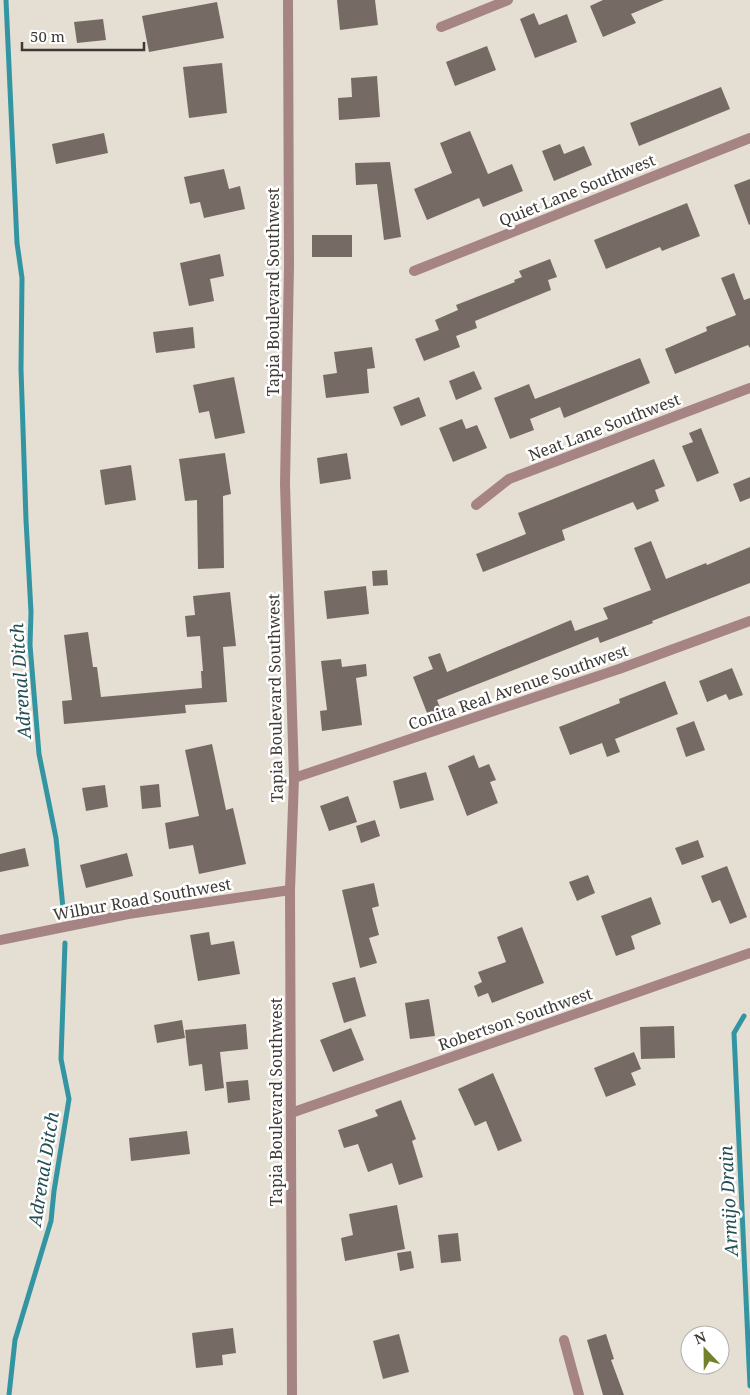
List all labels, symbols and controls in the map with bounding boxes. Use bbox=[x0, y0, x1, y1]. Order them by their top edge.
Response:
scale bar bbox=[22, 20, 145, 52]
text: 50 m bbox=[30, 26, 65, 46]
street label: Quiet Lane Southwest bbox=[496, 148, 659, 231]
street label: Tapia Boulevard Southwest bbox=[262, 187, 284, 396]
street label: Neat Lane Southwest bbox=[525, 388, 683, 466]
street label: Tapia Boulevard Southwest bbox=[262, 593, 288, 803]
water label: Adrenal Ditch bbox=[4, 622, 36, 742]
street label: Conita Real Avenue Southwest bbox=[405, 639, 631, 735]
street label: Wilbur Road Southwest bbox=[51, 872, 233, 925]
street label: Robertson Southwest bbox=[435, 982, 595, 1056]
street label: Tapia Boulevard Southwest bbox=[265, 997, 287, 1206]
water label: Adrenal Ditch bbox=[22, 1110, 64, 1230]
water label: Armijo Drain bbox=[713, 1145, 743, 1259]
north arrow bbox=[680, 1325, 730, 1375]
text: N bbox=[691, 1327, 709, 1348]

